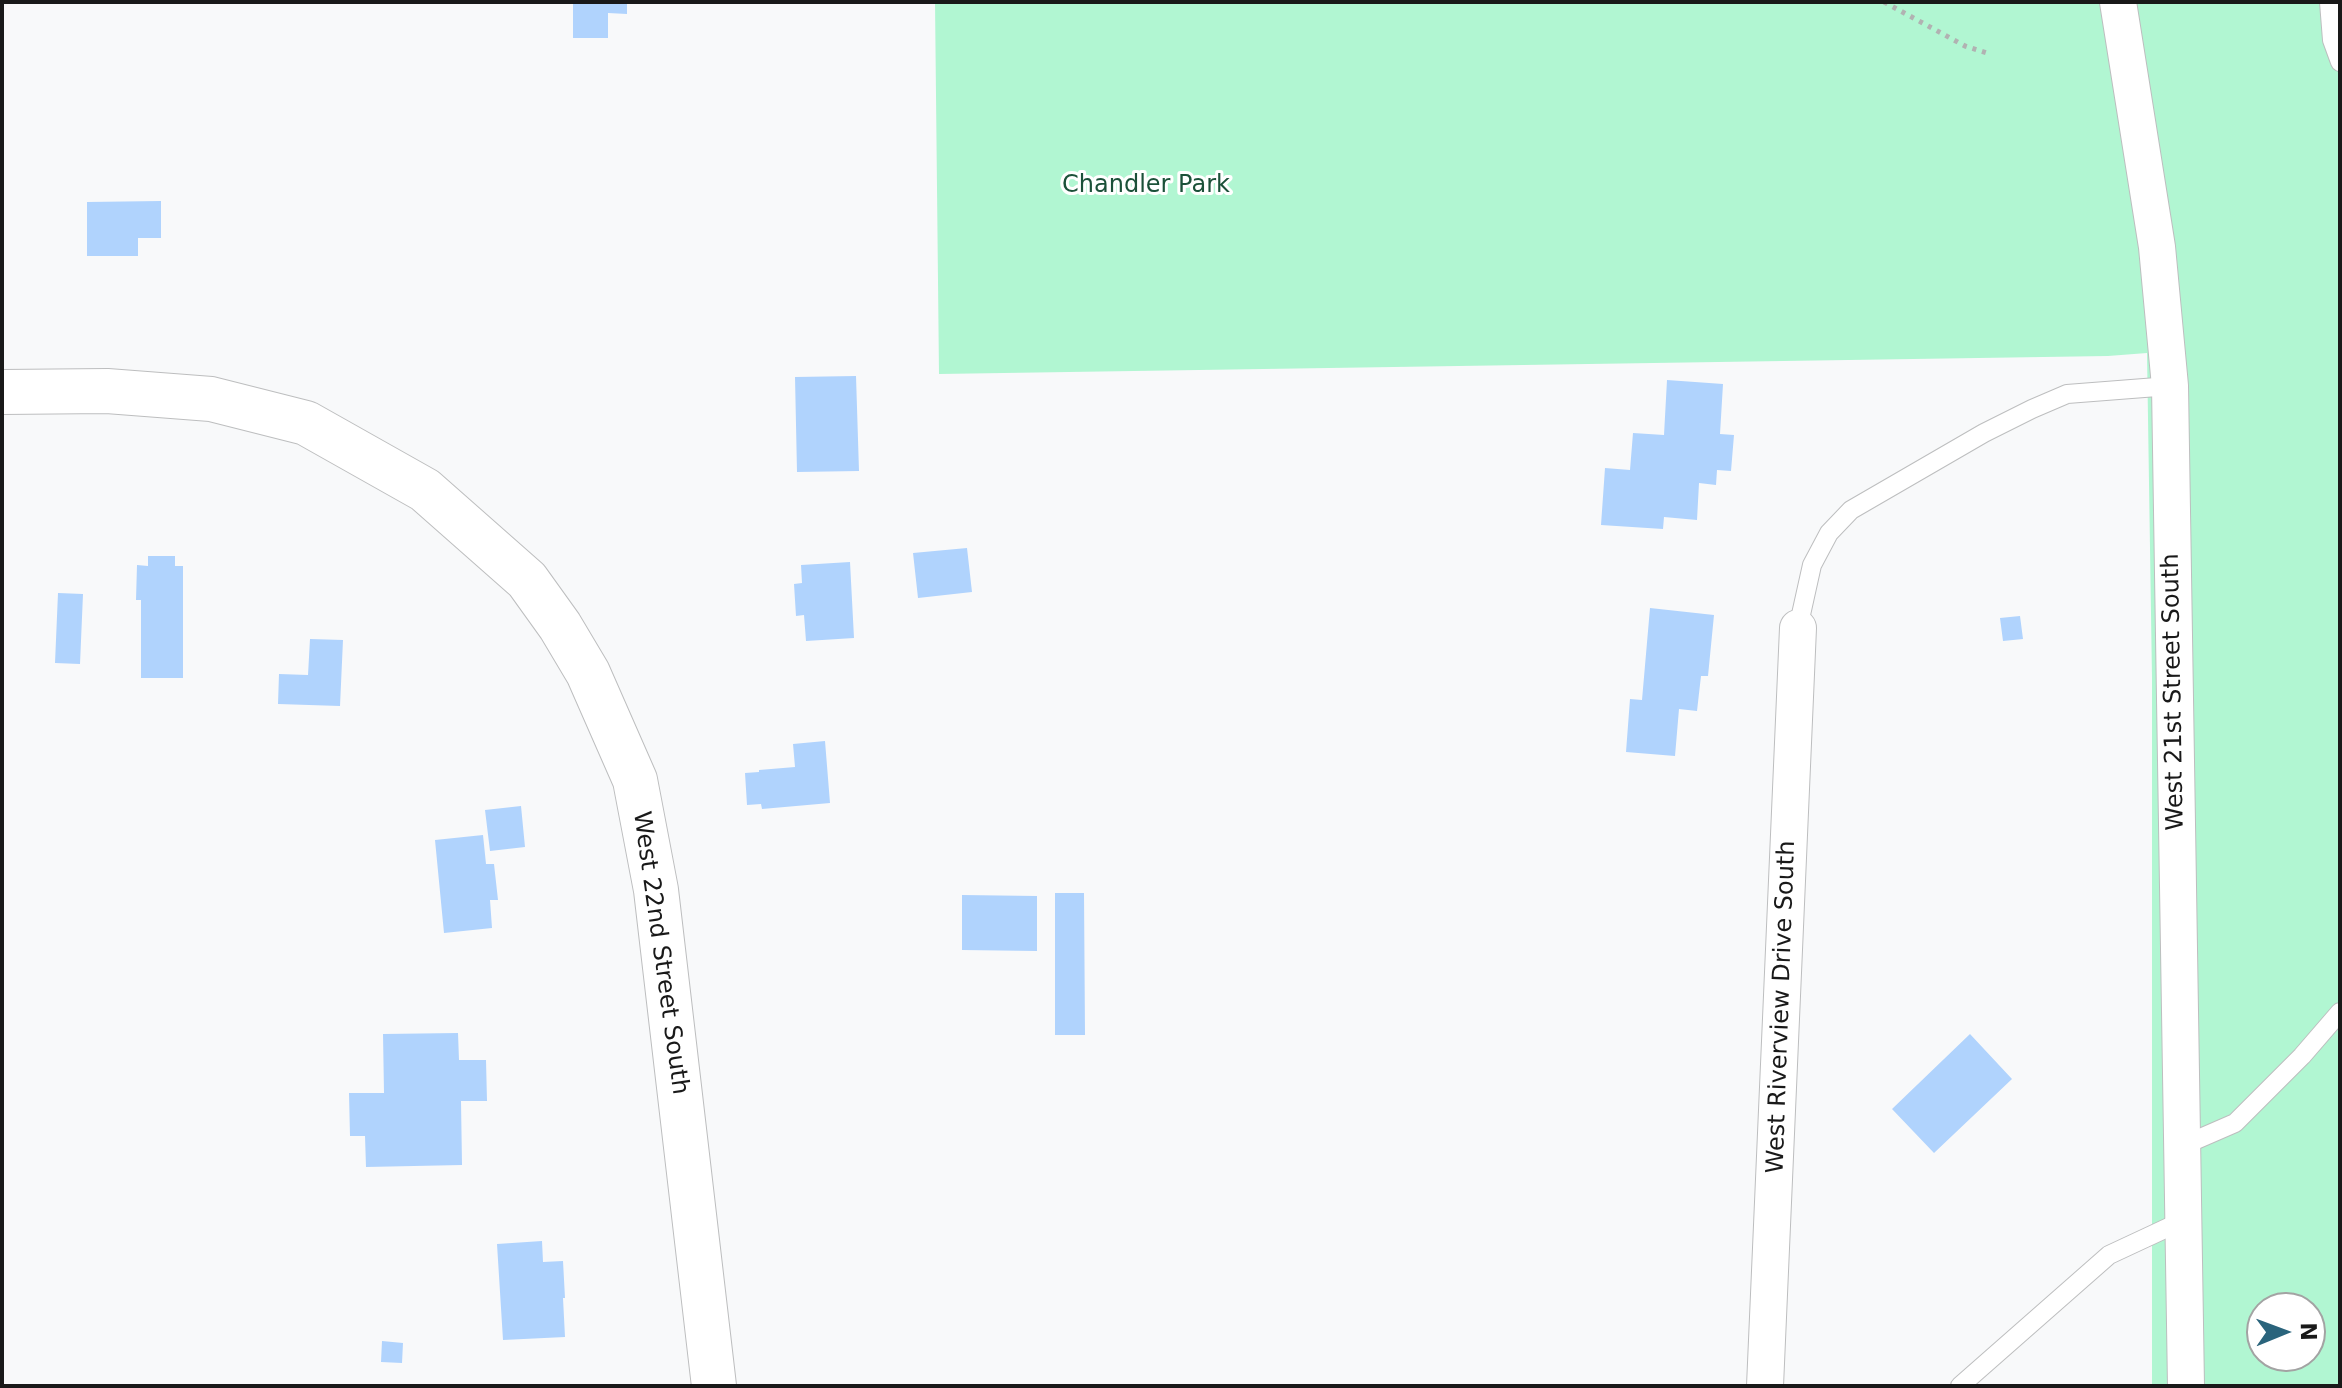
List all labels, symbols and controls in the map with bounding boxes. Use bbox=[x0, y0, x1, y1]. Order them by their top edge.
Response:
park label: Chandler Park bbox=[1062, 172, 1230, 200]
street label: West 21st Street South bbox=[2157, 553, 2191, 831]
street label: West 22nd Street South bbox=[626, 810, 694, 1096]
street label: West Riverview Drive South bbox=[1762, 840, 1802, 1174]
north arrow bbox=[2246, 1292, 2326, 1372]
text: N bbox=[2296, 1322, 2321, 1341]

